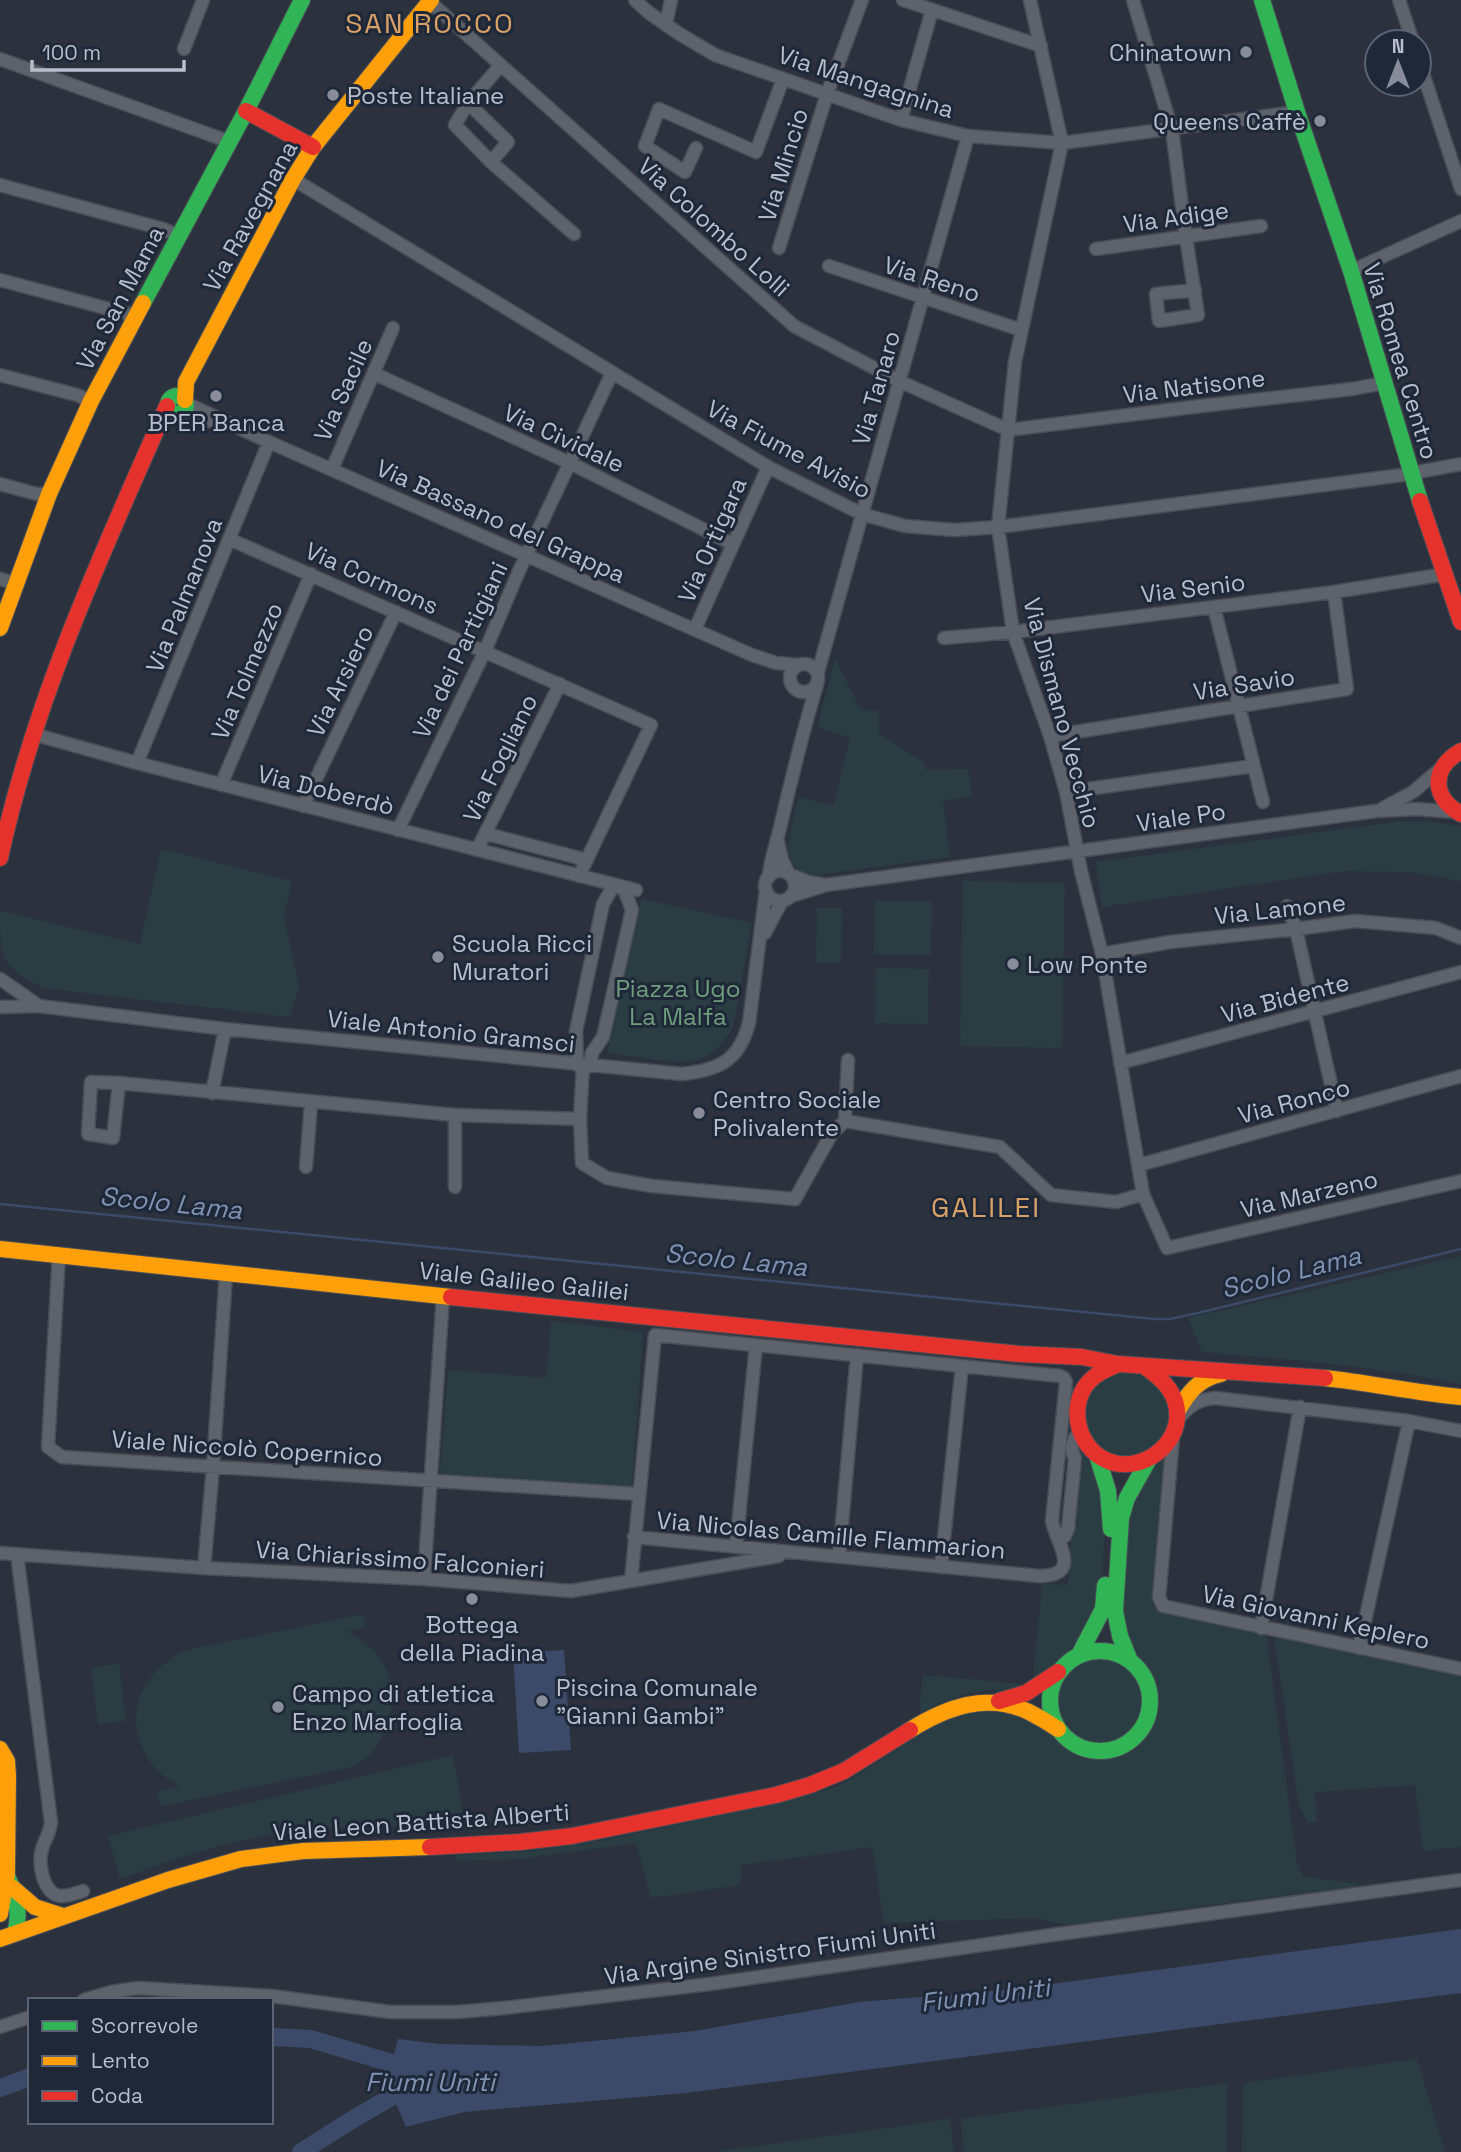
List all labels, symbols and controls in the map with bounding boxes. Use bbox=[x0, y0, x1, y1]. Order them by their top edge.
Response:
district label: SAN ROCCO bbox=[345, 5, 515, 41]
scale bar bbox=[32, 28, 184, 72]
north arrow bbox=[1363, 28, 1433, 98]
text: N bbox=[1392, 34, 1404, 59]
place label: Chinatown bbox=[1109, 37, 1232, 68]
text: 100 m bbox=[42, 39, 101, 66]
street label: Via Mangagnina bbox=[774, 39, 958, 125]
marker: Chinatown bbox=[1238, 44, 1254, 60]
place label: Poste Italiane bbox=[347, 80, 504, 111]
marker: Poste Italiane bbox=[325, 87, 341, 103]
street label: Via Mincio bbox=[751, 104, 815, 226]
place label: Queens Caffè bbox=[1153, 106, 1306, 137]
marker: Queens Caffè bbox=[1312, 113, 1328, 129]
street label: Via Ravegnana bbox=[196, 135, 304, 297]
street label: Via Colombo Lolli bbox=[631, 150, 797, 304]
street label: Via Adige bbox=[1121, 194, 1231, 240]
street label: Via San Mama bbox=[69, 220, 171, 376]
street label: Via Reno bbox=[880, 249, 984, 309]
street label: Via Romea Centro bbox=[1356, 259, 1446, 463]
street label: Via Tanaro bbox=[845, 327, 907, 449]
street label: Via Sacile bbox=[307, 334, 379, 446]
street label: Via Natisone bbox=[1121, 362, 1267, 410]
marker: BPER Banca bbox=[208, 388, 224, 404]
street label: Via Fiume Avisio bbox=[701, 393, 877, 505]
street label: Via Cividale bbox=[498, 396, 630, 480]
place label: BPER Banca bbox=[147, 407, 285, 438]
street label: Via Bassano del Grappa bbox=[372, 452, 631, 590]
street label: Via Ortigara bbox=[671, 472, 754, 608]
street label: Via Palmanova bbox=[139, 513, 229, 677]
street label: Via Cormons bbox=[300, 535, 444, 621]
street label: Via dei Partigiani bbox=[405, 556, 515, 744]
street label: Via Senio bbox=[1139, 566, 1247, 610]
street label: Via Dismano Vecchio bbox=[1016, 594, 1108, 832]
street label: Via Tolmezzo bbox=[204, 598, 290, 744]
street label: Via Arsiero bbox=[300, 620, 380, 742]
street label: Via Savio bbox=[1191, 661, 1297, 707]
street label: Via Fogliano bbox=[456, 689, 544, 827]
street label: Via Doberdò bbox=[254, 758, 398, 822]
street label: Viale Po bbox=[1134, 795, 1228, 839]
street label: Via Lamone bbox=[1213, 887, 1347, 931]
place label: Scuola Ricci Muratori bbox=[452, 928, 592, 987]
marker: Scuola Ricci Muratori bbox=[430, 949, 446, 965]
place label: Low Ponte bbox=[1027, 949, 1148, 980]
marker: Low Ponte bbox=[1005, 956, 1021, 972]
street label: Via Bidente bbox=[1218, 966, 1352, 1030]
park label: Piazza Ugo La Malfa bbox=[615, 973, 741, 1032]
street label: Viale Antonio Gramsci bbox=[326, 1003, 576, 1059]
street label: Via Ronco bbox=[1235, 1071, 1353, 1131]
place label: Centro Sociale Polivalente bbox=[713, 1084, 881, 1143]
marker: Centro Sociale Polivalente bbox=[691, 1105, 707, 1121]
street label: Via Marzeno bbox=[1237, 1163, 1381, 1225]
water label: Scolo Lama bbox=[98, 1179, 245, 1227]
district label: GALILEI bbox=[931, 1189, 1041, 1225]
water label: Scolo Lama bbox=[663, 1236, 810, 1284]
water label: Scolo Lama bbox=[1217, 1238, 1366, 1306]
street label: Viale Galileo Galilei bbox=[418, 1255, 630, 1307]
street label: Viale Niccolò Copernico bbox=[110, 1423, 384, 1473]
street label: Via Nicolas Camille Flammarion bbox=[655, 1504, 1007, 1566]
street label: Via Chiarissimo Falconieri bbox=[254, 1533, 546, 1585]
street label: Via Giovanni Keplero bbox=[1199, 1578, 1433, 1656]
marker: Bottega della Piadina bbox=[464, 1591, 480, 1607]
place label: Bottega della Piadina bbox=[399, 1609, 545, 1668]
place label: Piscina Comunale "Gianni Gambi" bbox=[556, 1672, 758, 1731]
place label: Campo di atletica Enzo Marfoglia bbox=[292, 1678, 495, 1737]
marker: Piscina Comunale "Gianni Gambi" bbox=[534, 1693, 550, 1709]
marker: Campo di atletica Enzo Marfoglia bbox=[270, 1699, 286, 1715]
street label: Viale Leon Battista Alberti bbox=[271, 1796, 571, 1848]
street label: Via Argine Sinistro Fiumi Uniti bbox=[602, 1914, 938, 1992]
water label: Fiumi Uniti bbox=[919, 1970, 1054, 2020]
legend bbox=[28, 1998, 273, 2124]
text: Scorrevole bbox=[91, 2012, 198, 2039]
text: Lento bbox=[91, 2047, 150, 2074]
water label: Fiumi Uniti bbox=[365, 2065, 497, 2099]
text: Coda bbox=[91, 2082, 143, 2109]

